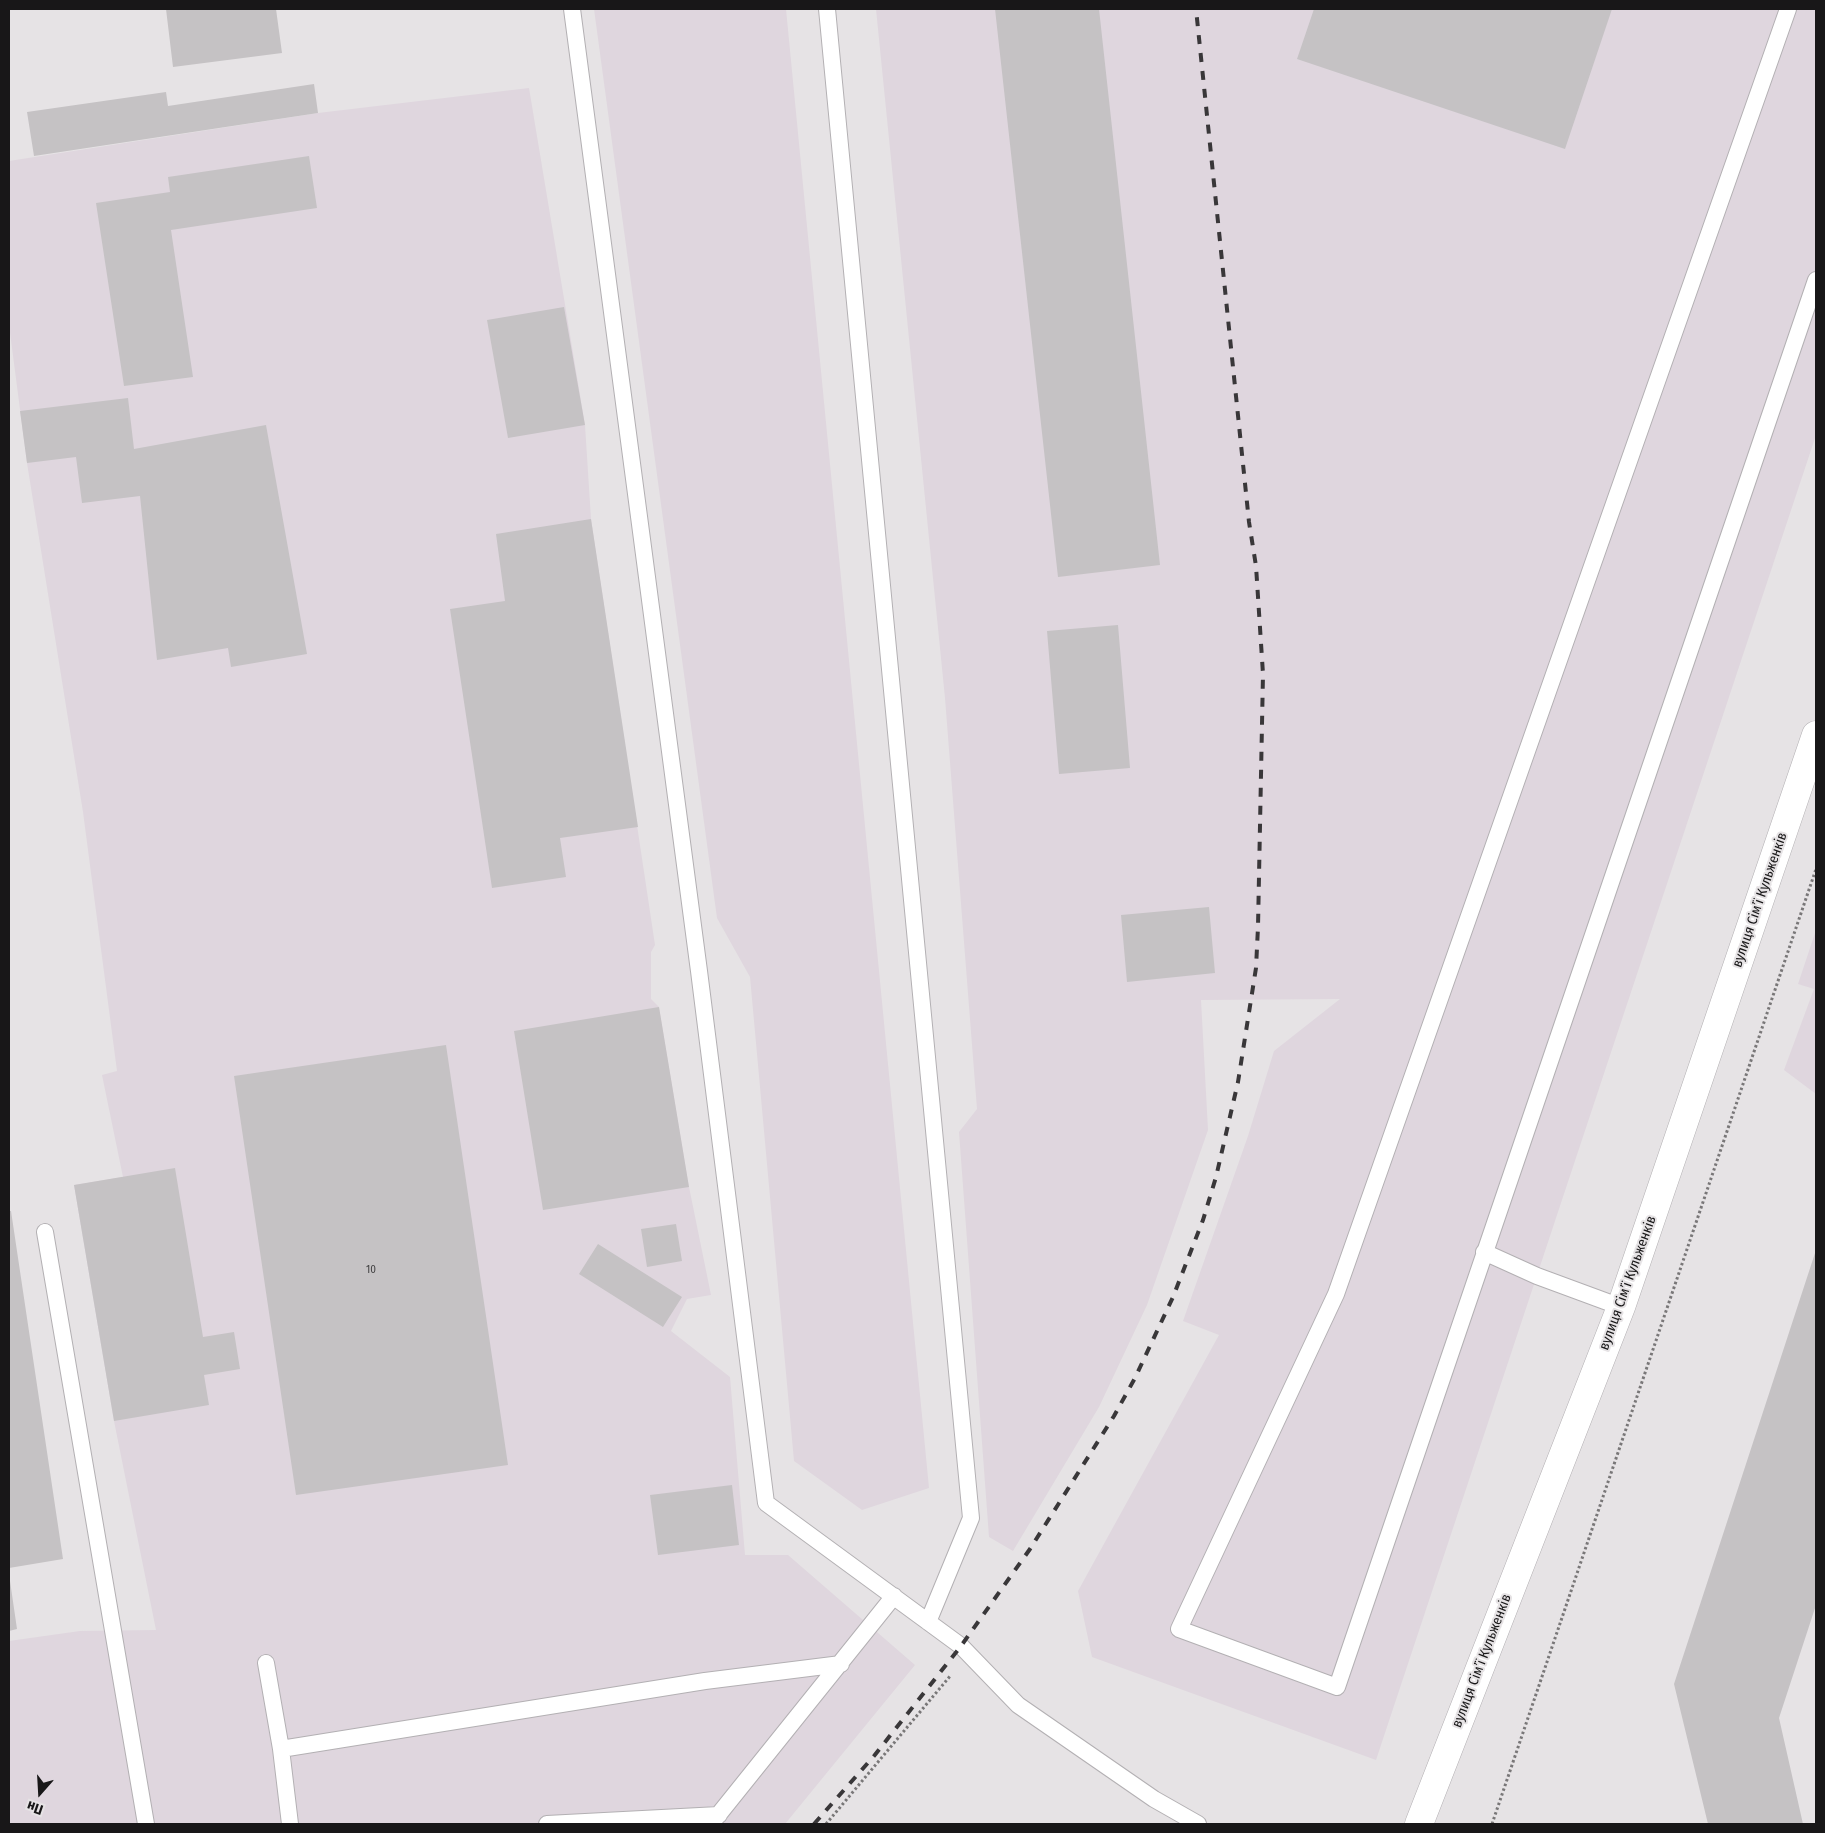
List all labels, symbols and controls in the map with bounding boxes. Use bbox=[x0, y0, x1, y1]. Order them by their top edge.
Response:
street label: вулиця Сімʼї Кульженків bbox=[1729, 830, 1791, 970]
street label: вулиця Сімʼї Кульженків bbox=[1596, 1214, 1660, 1352]
house number: 10 bbox=[366, 1263, 376, 1277]
street label: вулиця Сімʼї Кульженків bbox=[1449, 1592, 1515, 1730]
north arrow bbox=[15, 1768, 65, 1818]
text: Пн bbox=[25, 1797, 45, 1818]

